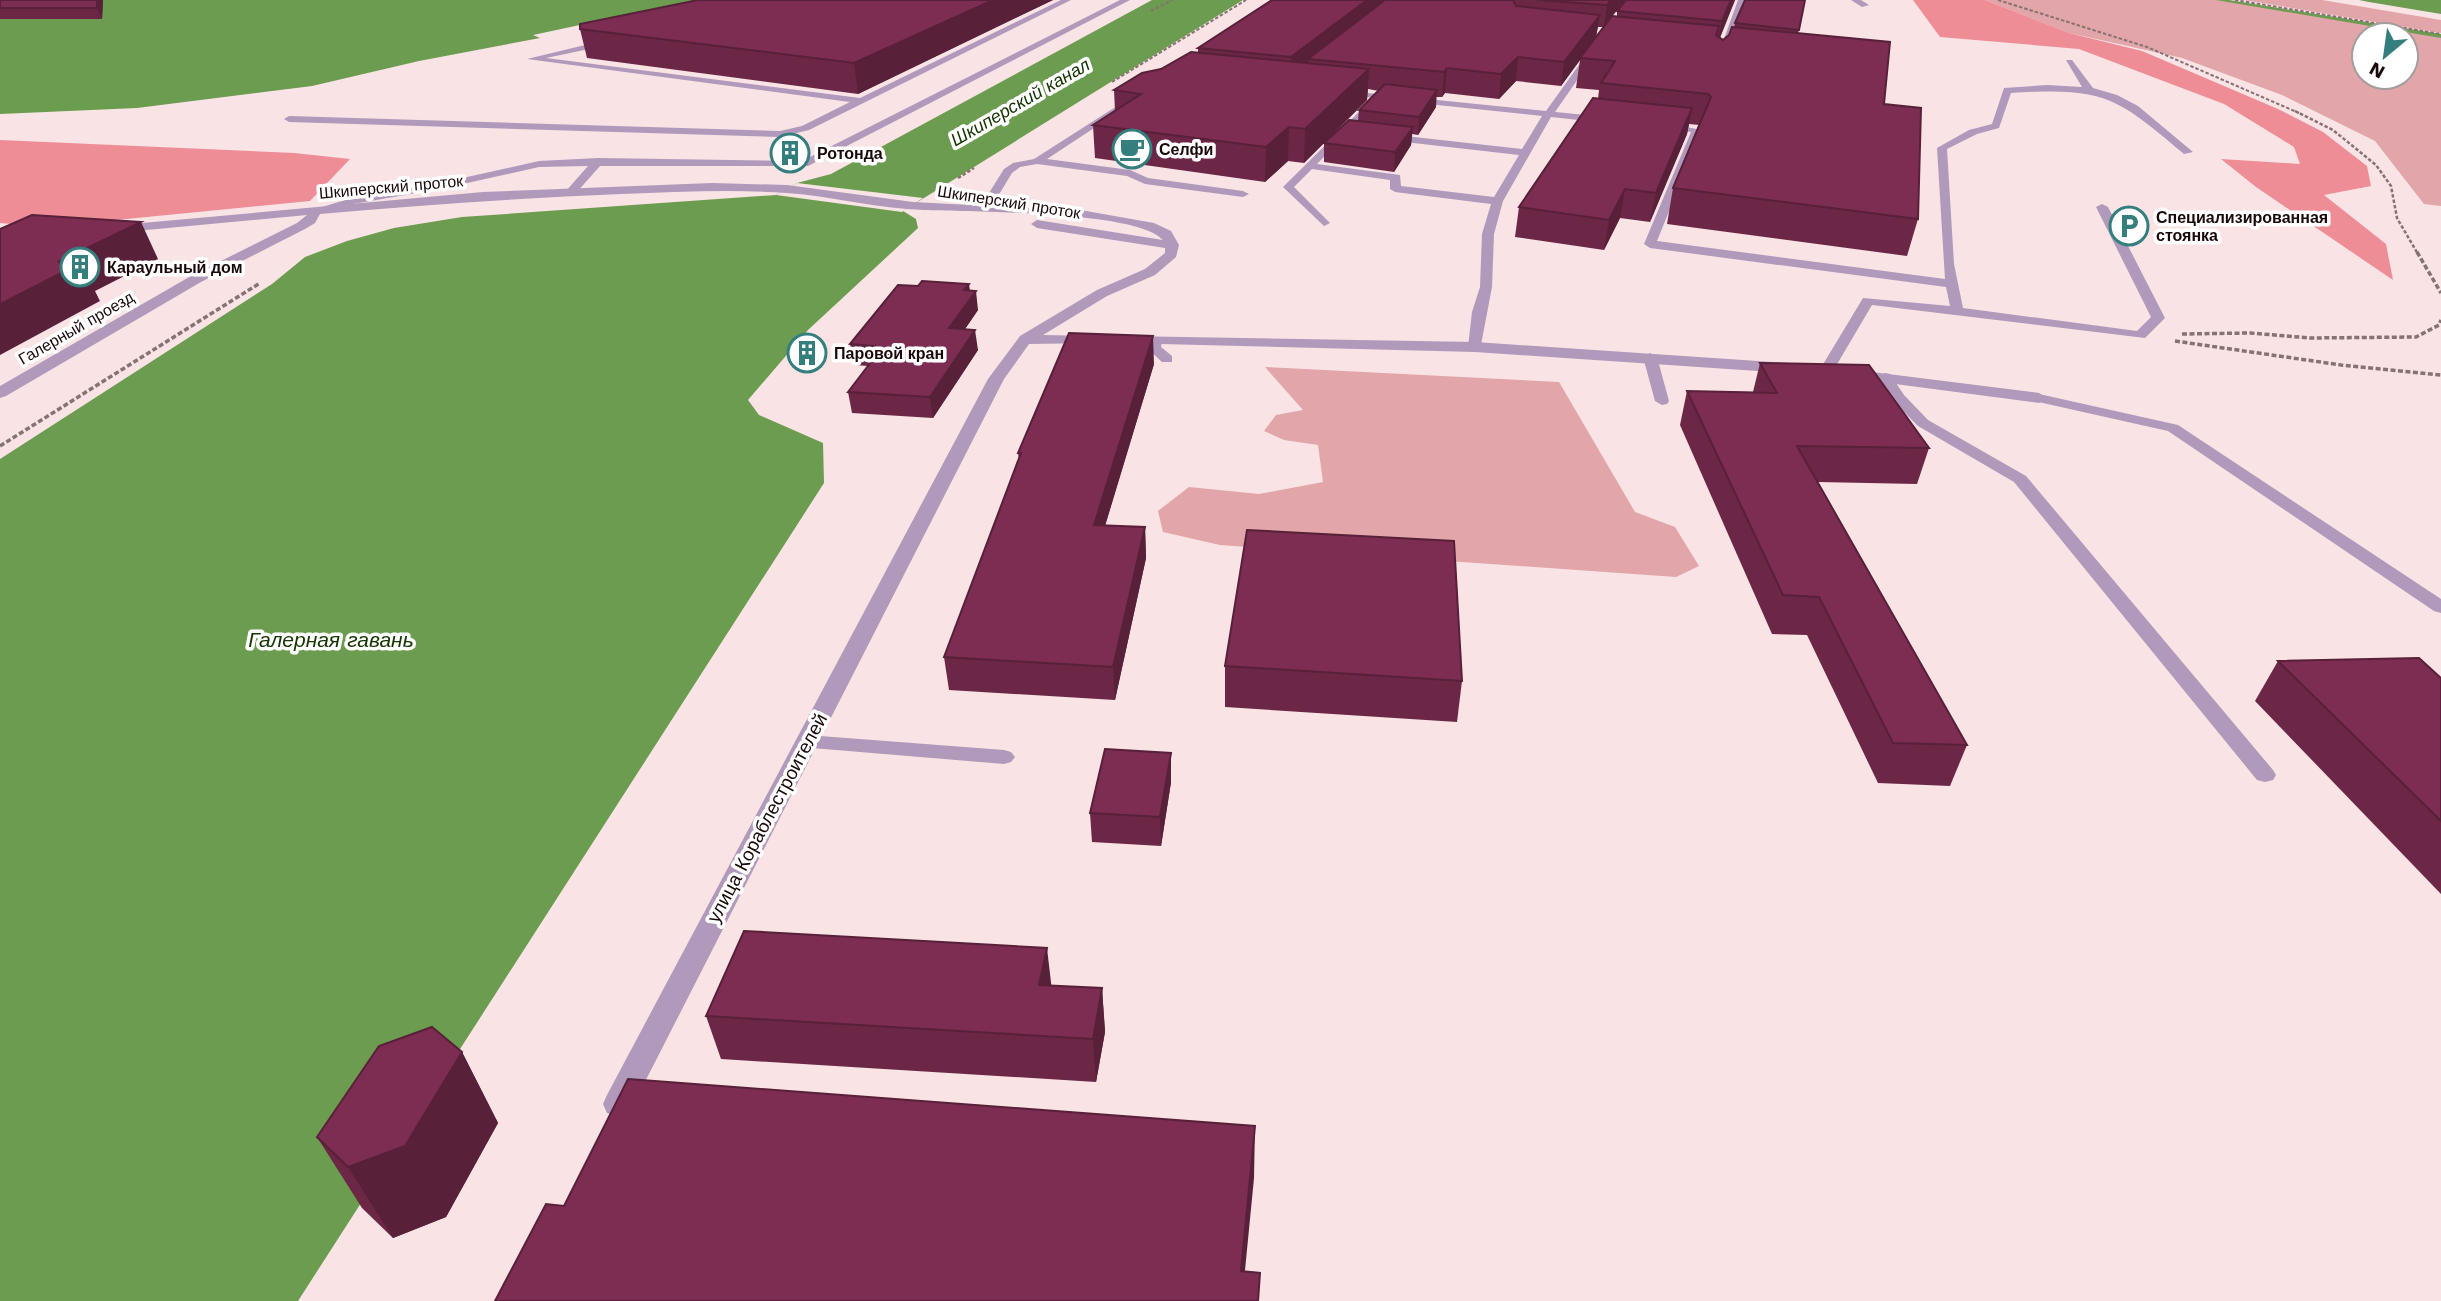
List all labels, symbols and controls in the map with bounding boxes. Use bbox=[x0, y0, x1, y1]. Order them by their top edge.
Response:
north arrow bbox=[2350, 21, 2420, 91]
water label: Шкиперский канал bbox=[947, 54, 1093, 150]
text: N bbox=[2365, 57, 2389, 84]
cafe icon: Селфи bbox=[1111, 128, 1153, 170]
building icon: Ротонда bbox=[769, 132, 811, 174]
place label: Селфи bbox=[1159, 140, 1213, 159]
place label: Ротонда bbox=[817, 144, 883, 163]
street label: Шкиперский проток bbox=[318, 171, 465, 203]
street label: Шкиперский проток bbox=[936, 181, 1083, 223]
parking icon: Специализированная стоянка bbox=[2108, 205, 2150, 247]
place label: Специализированная стоянка bbox=[2156, 208, 2328, 245]
building icon: Караульный дом bbox=[59, 246, 101, 288]
place label: Караульный дом bbox=[107, 258, 243, 277]
street label: Галерный проезд bbox=[15, 287, 138, 369]
building icon: Паровой кран bbox=[786, 332, 828, 374]
place label: Паровой кран bbox=[834, 344, 944, 363]
water label: Галерная гавань bbox=[248, 627, 414, 652]
street label: улица Кораблестроителей bbox=[702, 709, 832, 927]

